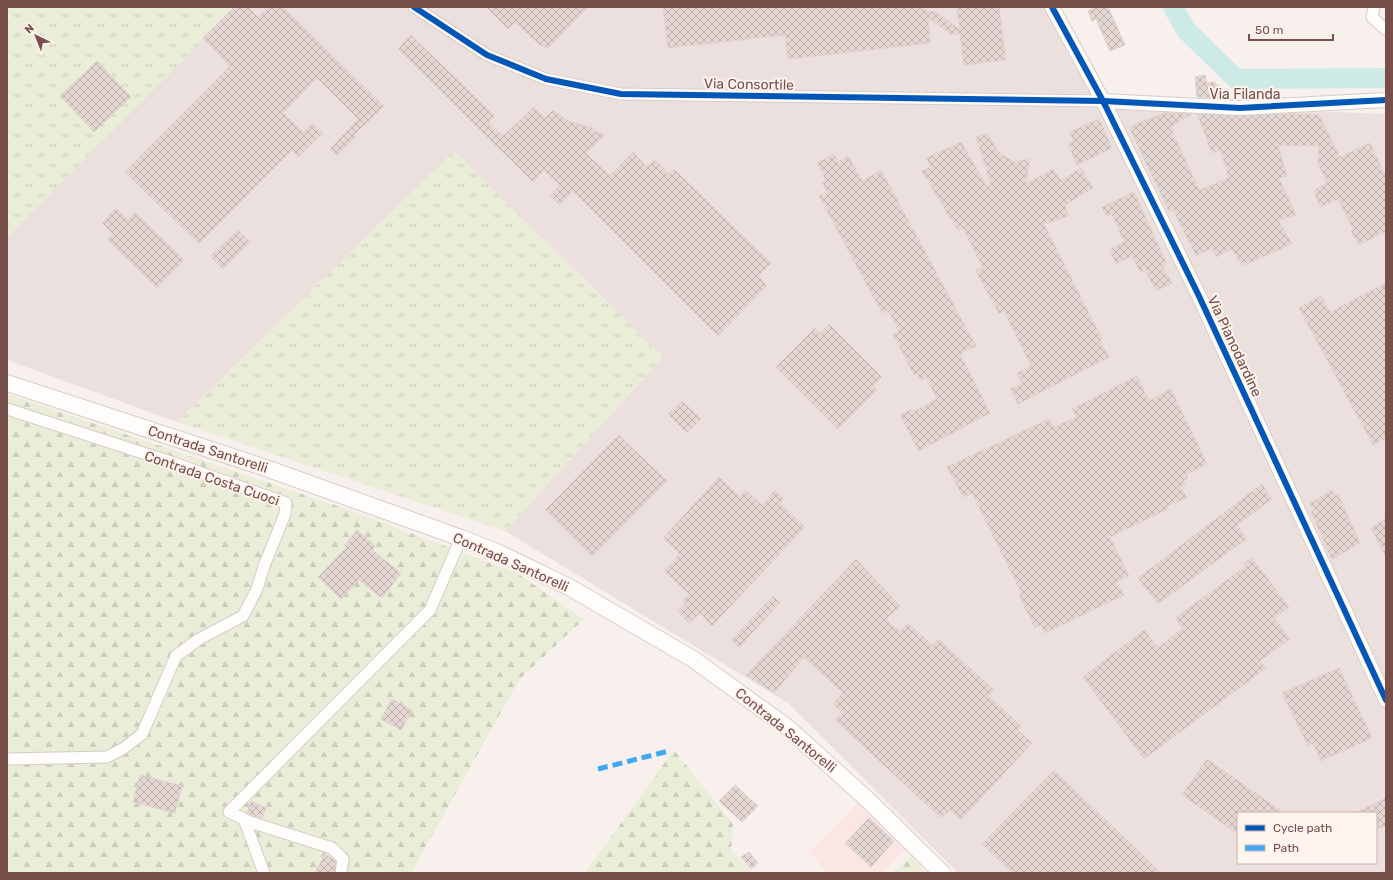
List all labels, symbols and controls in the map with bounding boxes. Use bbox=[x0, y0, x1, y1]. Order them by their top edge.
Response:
north arrow bbox=[16, 16, 56, 56]
scale bar bbox=[1249, 16, 1333, 42]
text: N bbox=[22, 22, 37, 37]
text: 50 m bbox=[1255, 23, 1283, 37]
street label: Via Consortile bbox=[704, 75, 794, 94]
street label: Via Filanda bbox=[1210, 86, 1280, 103]
street label: Via Pianodardine bbox=[1204, 293, 1265, 400]
street label: Contrada Santorelli bbox=[146, 422, 270, 477]
street label: Contrada Costa Cuoci bbox=[142, 447, 282, 510]
street label: Contrada Santorelli bbox=[450, 529, 571, 596]
street label: Contrada Santorelli bbox=[732, 684, 840, 776]
legend bbox=[1237, 812, 1377, 864]
text: Cycle path bbox=[1273, 821, 1332, 835]
text: Path bbox=[1273, 841, 1299, 855]

